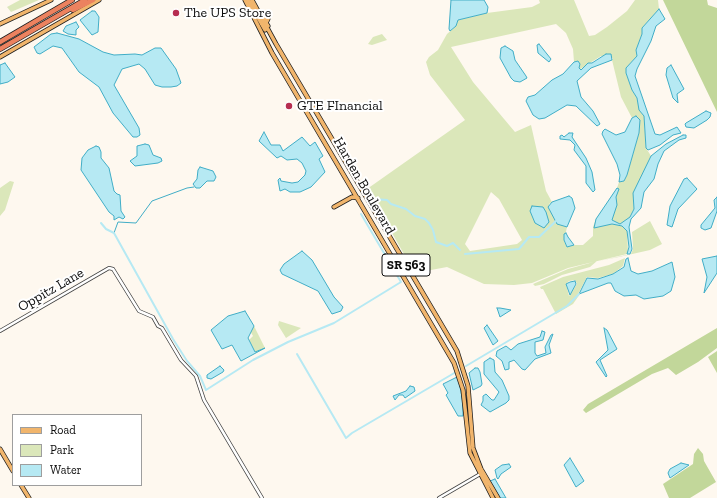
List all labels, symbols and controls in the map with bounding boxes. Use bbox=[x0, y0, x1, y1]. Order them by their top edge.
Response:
place label: The UPS Store bbox=[184, 5, 271, 21]
marker: The UPS Store bbox=[171, 8, 181, 18]
place label: GTE FInancial bbox=[297, 98, 383, 114]
marker: GTE FInancial bbox=[284, 101, 294, 111]
street label: Harden Boulevard bbox=[329, 134, 399, 238]
road number: SR 563 bbox=[382, 254, 430, 276]
street label: Oppitz Lane bbox=[15, 264, 87, 316]
legend bbox=[12, 414, 142, 486]
text: Road bbox=[50, 423, 76, 437]
text: Park bbox=[50, 443, 74, 457]
text: Water bbox=[50, 463, 82, 477]

